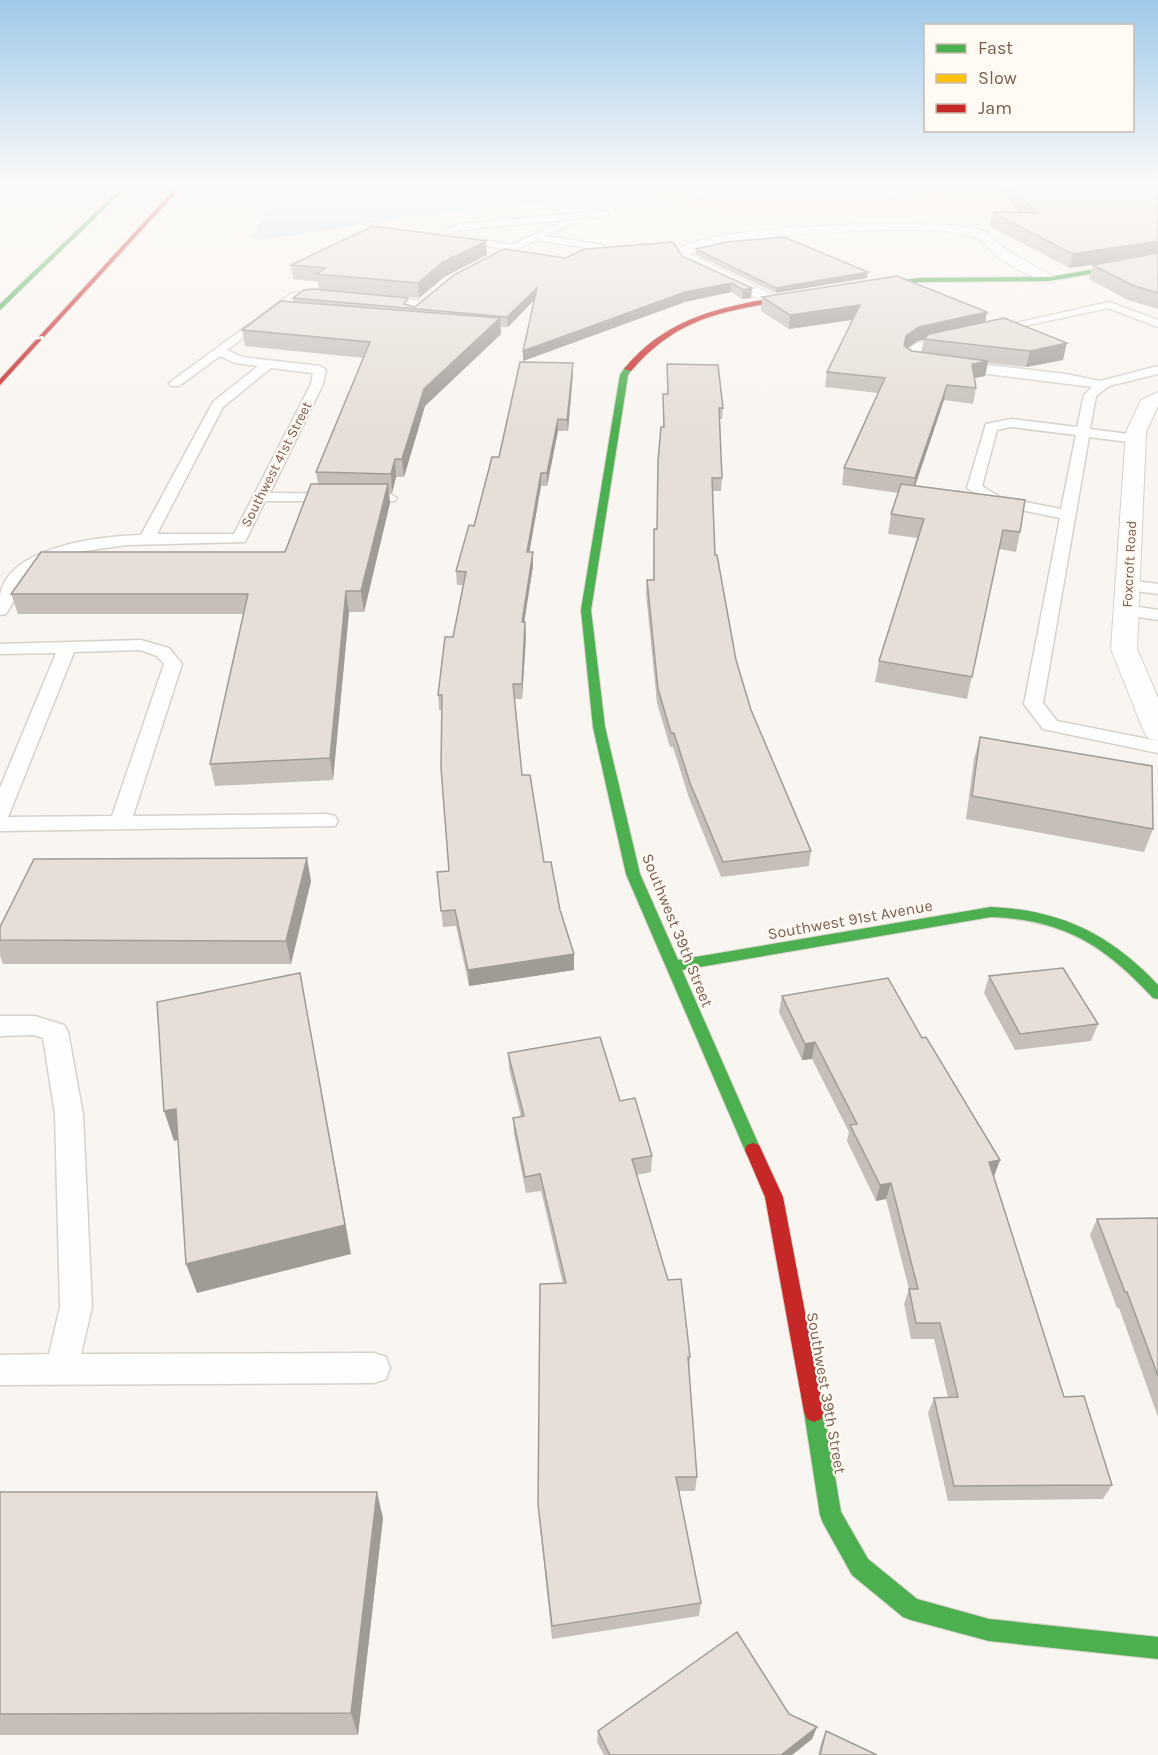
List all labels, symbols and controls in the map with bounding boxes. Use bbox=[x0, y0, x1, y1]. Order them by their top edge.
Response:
legend bbox=[924, 24, 1134, 132]
text: Fast bbox=[978, 37, 1013, 59]
text: Slow bbox=[978, 67, 1017, 89]
text: Jam bbox=[978, 97, 1012, 119]
one-way arrow bbox=[32, 336, 43, 347]
street label: Southwest 41st Street bbox=[237, 399, 315, 530]
street label: Foxcroft Road bbox=[1119, 520, 1140, 608]
street label: Southwest 39th Street bbox=[638, 851, 717, 1010]
street label: Southwest 91st Avenue bbox=[766, 896, 934, 943]
street label: Southwest 39th Street bbox=[803, 1311, 850, 1475]

